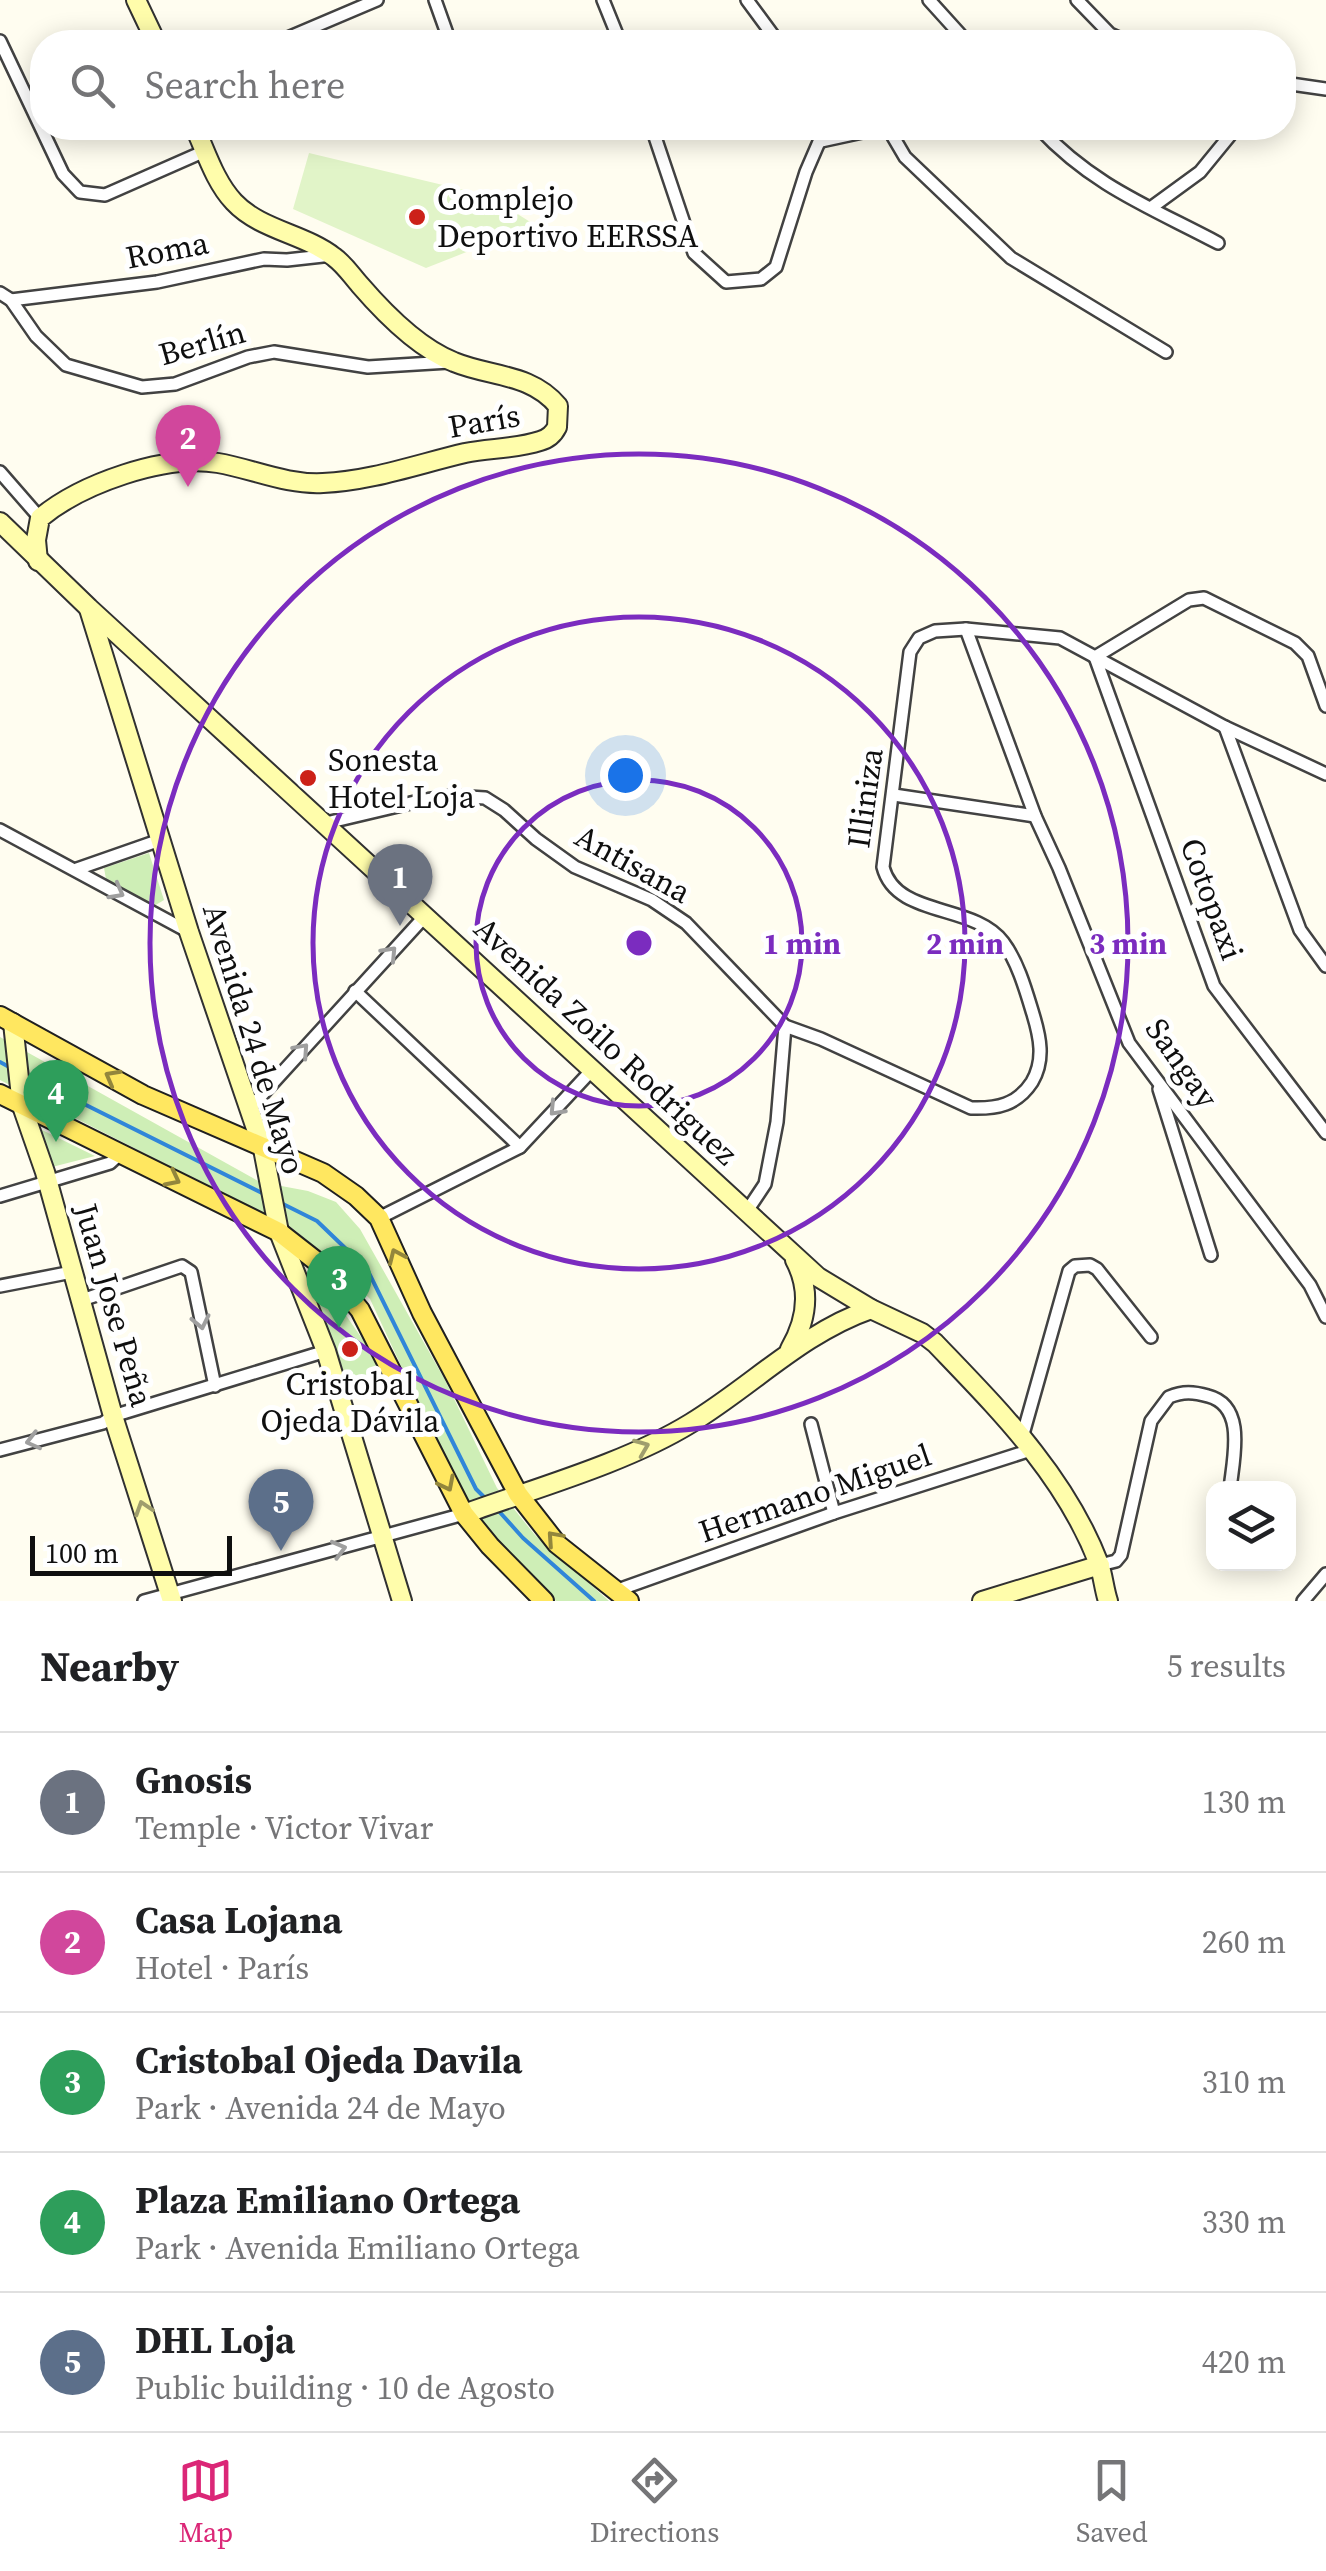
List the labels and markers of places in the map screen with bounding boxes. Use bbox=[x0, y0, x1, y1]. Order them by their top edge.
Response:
place label: Complejo Deportivo EERSSA bbox=[437, 177, 699, 258]
marker: Complejo Deportivo EERSSA bbox=[406, 206, 428, 228]
pin: 2 bbox=[156, 404, 220, 487]
place label: Sonesta Hotel Loja bbox=[328, 738, 476, 819]
marker: Sonesta Hotel Loja bbox=[297, 767, 319, 789]
pin: 1 bbox=[368, 844, 432, 926]
centre of rings bbox=[621, 925, 657, 961]
pin: 4 bbox=[23, 1060, 88, 1142]
pin: 3 bbox=[306, 1246, 372, 1328]
marker: Cristobal Ojeda Dávila bbox=[339, 1338, 361, 1360]
place label: Cristobal Ojeda Dávila bbox=[261, 1362, 440, 1443]
pin: 5 bbox=[248, 1468, 314, 1551]

